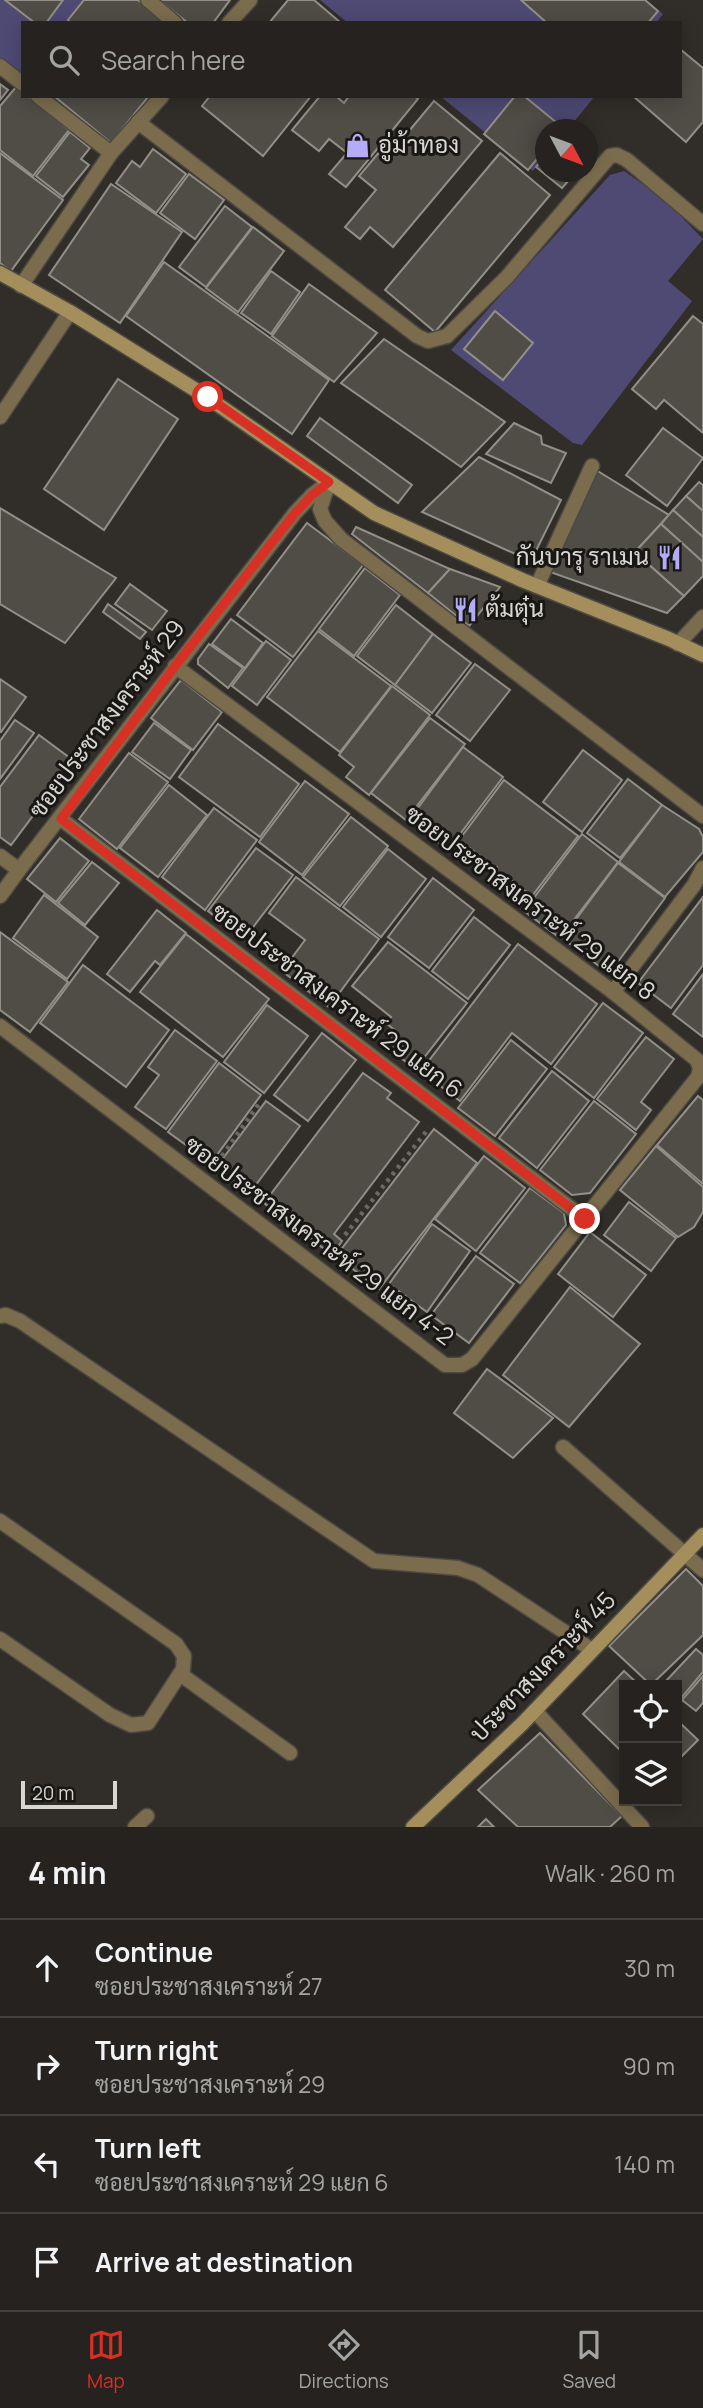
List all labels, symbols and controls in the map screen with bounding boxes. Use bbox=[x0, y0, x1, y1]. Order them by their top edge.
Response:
search box bbox=[21, 21, 682, 98]
icon: search bbox=[45, 41, 83, 79]
text: Search here bbox=[101, 42, 246, 78]
north arrow bbox=[535, 119, 598, 182]
place label: อู่ม้าทอง bbox=[378, 127, 459, 162]
shop icon: อู่ม้าทอง bbox=[344, 131, 372, 159]
route start bbox=[192, 381, 223, 412]
place label: กันบารุ ราเมน bbox=[516, 539, 649, 573]
restaurant icon: กันบารุ ราเมน bbox=[655, 543, 683, 571]
place label: ต้มตุ๋น bbox=[485, 591, 544, 625]
restaurant icon: ต้มตุ๋น bbox=[451, 595, 479, 623]
street label: ซอยประชาสงเคราะห์ 29 bbox=[20, 612, 191, 824]
street label: ซอยประชาสงเคราะห์ 29 แยก 8 bbox=[399, 797, 663, 1007]
street label: ซอยประชาสงเคราะห์ 29 แยก 6 bbox=[206, 894, 470, 1105]
street label: ซอยประชาสงเคราะห์ 29 แยก 4-2 bbox=[178, 1128, 461, 1352]
route end bbox=[569, 1203, 600, 1234]
street label: ประชาสงเคราะห์ 45 bbox=[462, 1584, 622, 1748]
map controls bbox=[619, 1680, 682, 1806]
button: locate bbox=[619, 1680, 682, 1743]
button: layers bbox=[619, 1743, 682, 1806]
scale bar bbox=[21, 1778, 117, 1810]
text: 20 m bbox=[32, 1780, 74, 1806]
text: 4 min bbox=[28, 1852, 106, 1893]
text: Walk · 260 m bbox=[545, 1857, 675, 1889]
text: Continue bbox=[95, 1934, 213, 1970]
icon: ahead bbox=[28, 1949, 66, 1987]
text: 30 m bbox=[624, 1952, 675, 1984]
text: ซอยประชาสงเคราะห์ 27 bbox=[95, 1970, 323, 2002]
text: Turn right bbox=[95, 2032, 219, 2068]
icon: right bbox=[28, 2047, 66, 2085]
text: 90 m bbox=[623, 2050, 675, 2082]
text: ซอยประชาสงเคราะห์ 29 bbox=[95, 2068, 325, 2100]
text: Turn left bbox=[95, 2130, 202, 2166]
icon: left bbox=[28, 2145, 66, 2183]
text: 140 m bbox=[614, 2148, 675, 2180]
text: ซอยประชาสงเคราะห์ 29 แยก 6 bbox=[95, 2166, 389, 2198]
icon: arrive bbox=[28, 2243, 66, 2281]
text: Arrive at destination bbox=[95, 2244, 353, 2280]
tab: Map bbox=[87, 2326, 125, 2394]
tab: Directions bbox=[299, 2326, 389, 2394]
tab: Saved bbox=[563, 2326, 616, 2394]

